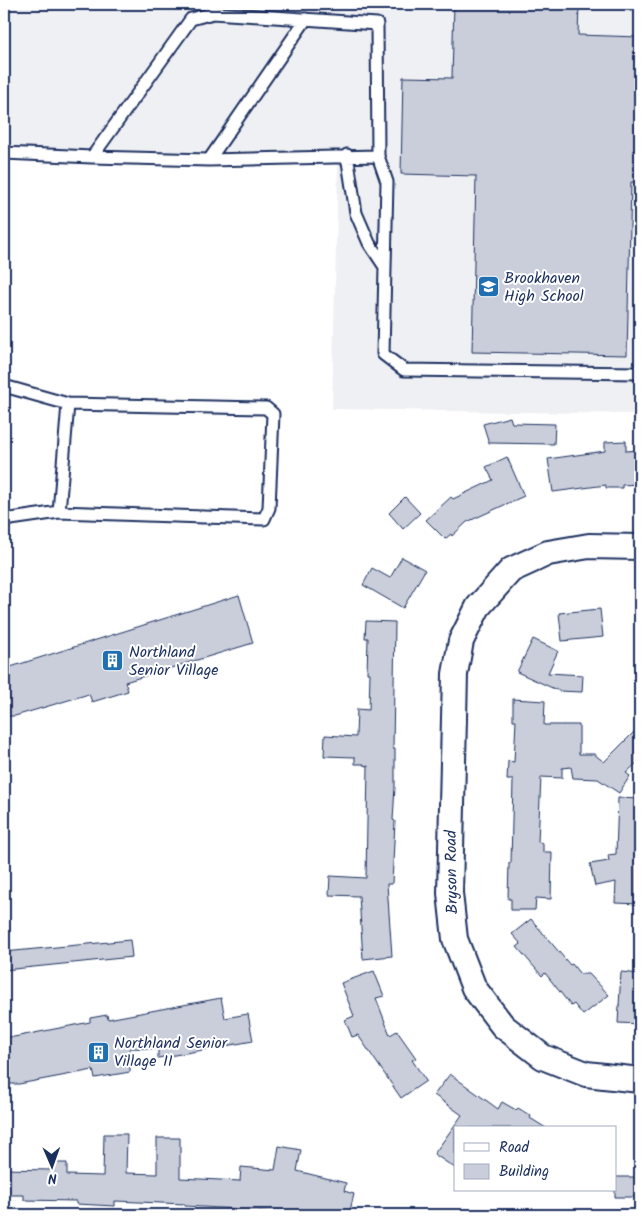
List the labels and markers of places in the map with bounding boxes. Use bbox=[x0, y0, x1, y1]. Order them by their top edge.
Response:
place label: Brookhaven High School bbox=[504, 266, 584, 309]
school or university icon: Brookhaven High School bbox=[476, 275, 500, 299]
place label: Northland Senior Village bbox=[129, 640, 218, 683]
building icon: Northland Senior Village bbox=[101, 649, 125, 673]
place label: Northland Senior Village II bbox=[114, 1031, 229, 1074]
building icon: Northland Senior Village II bbox=[86, 1040, 110, 1064]

